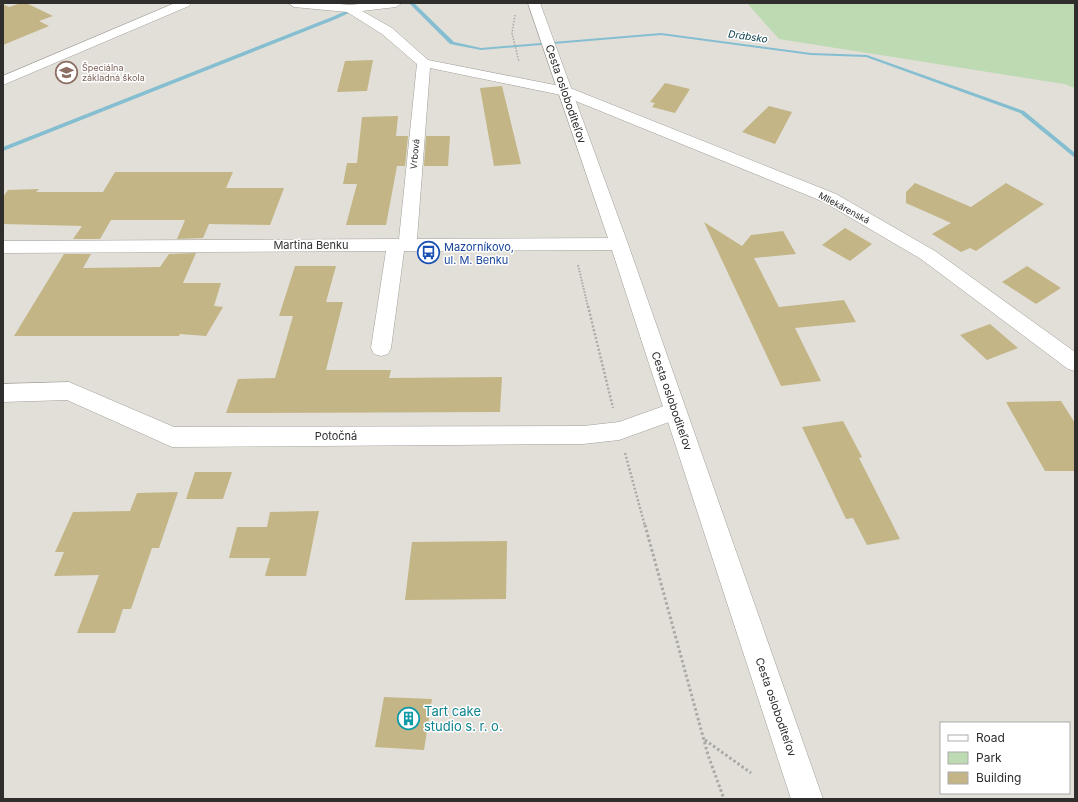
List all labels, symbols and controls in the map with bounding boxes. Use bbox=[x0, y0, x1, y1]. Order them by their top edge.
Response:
water label: Drábsko bbox=[727, 27, 769, 45]
street label: Cesta osloboditeľov bbox=[542, 43, 590, 145]
school or university icon: Špeciálna základná škola bbox=[54, 60, 80, 86]
place label: Špeciálna základná škola bbox=[82, 62, 145, 83]
street label: Vrbová bbox=[407, 138, 422, 170]
street label: Mliekárenská bbox=[817, 189, 872, 226]
street label: Martina Benku bbox=[273, 238, 349, 252]
bus stop icon: Mazorníkovo, ul. M. Benku bbox=[416, 240, 442, 266]
place label: Mazorníkovo, ul. M. Benku bbox=[444, 240, 514, 267]
street label: Cesta osloboditeľov bbox=[648, 350, 696, 452]
street label: Potočná bbox=[315, 429, 357, 443]
street label: Cesta osloboditeľov bbox=[752, 656, 800, 758]
place label: Tart cake studio s. r. o. bbox=[424, 703, 503, 734]
building icon: Tart cake studio s. r. o. bbox=[396, 705, 422, 731]
legend bbox=[940, 722, 1070, 794]
text: Road bbox=[976, 730, 1005, 745]
text: Park bbox=[976, 750, 1002, 765]
text: Building bbox=[976, 770, 1021, 785]

